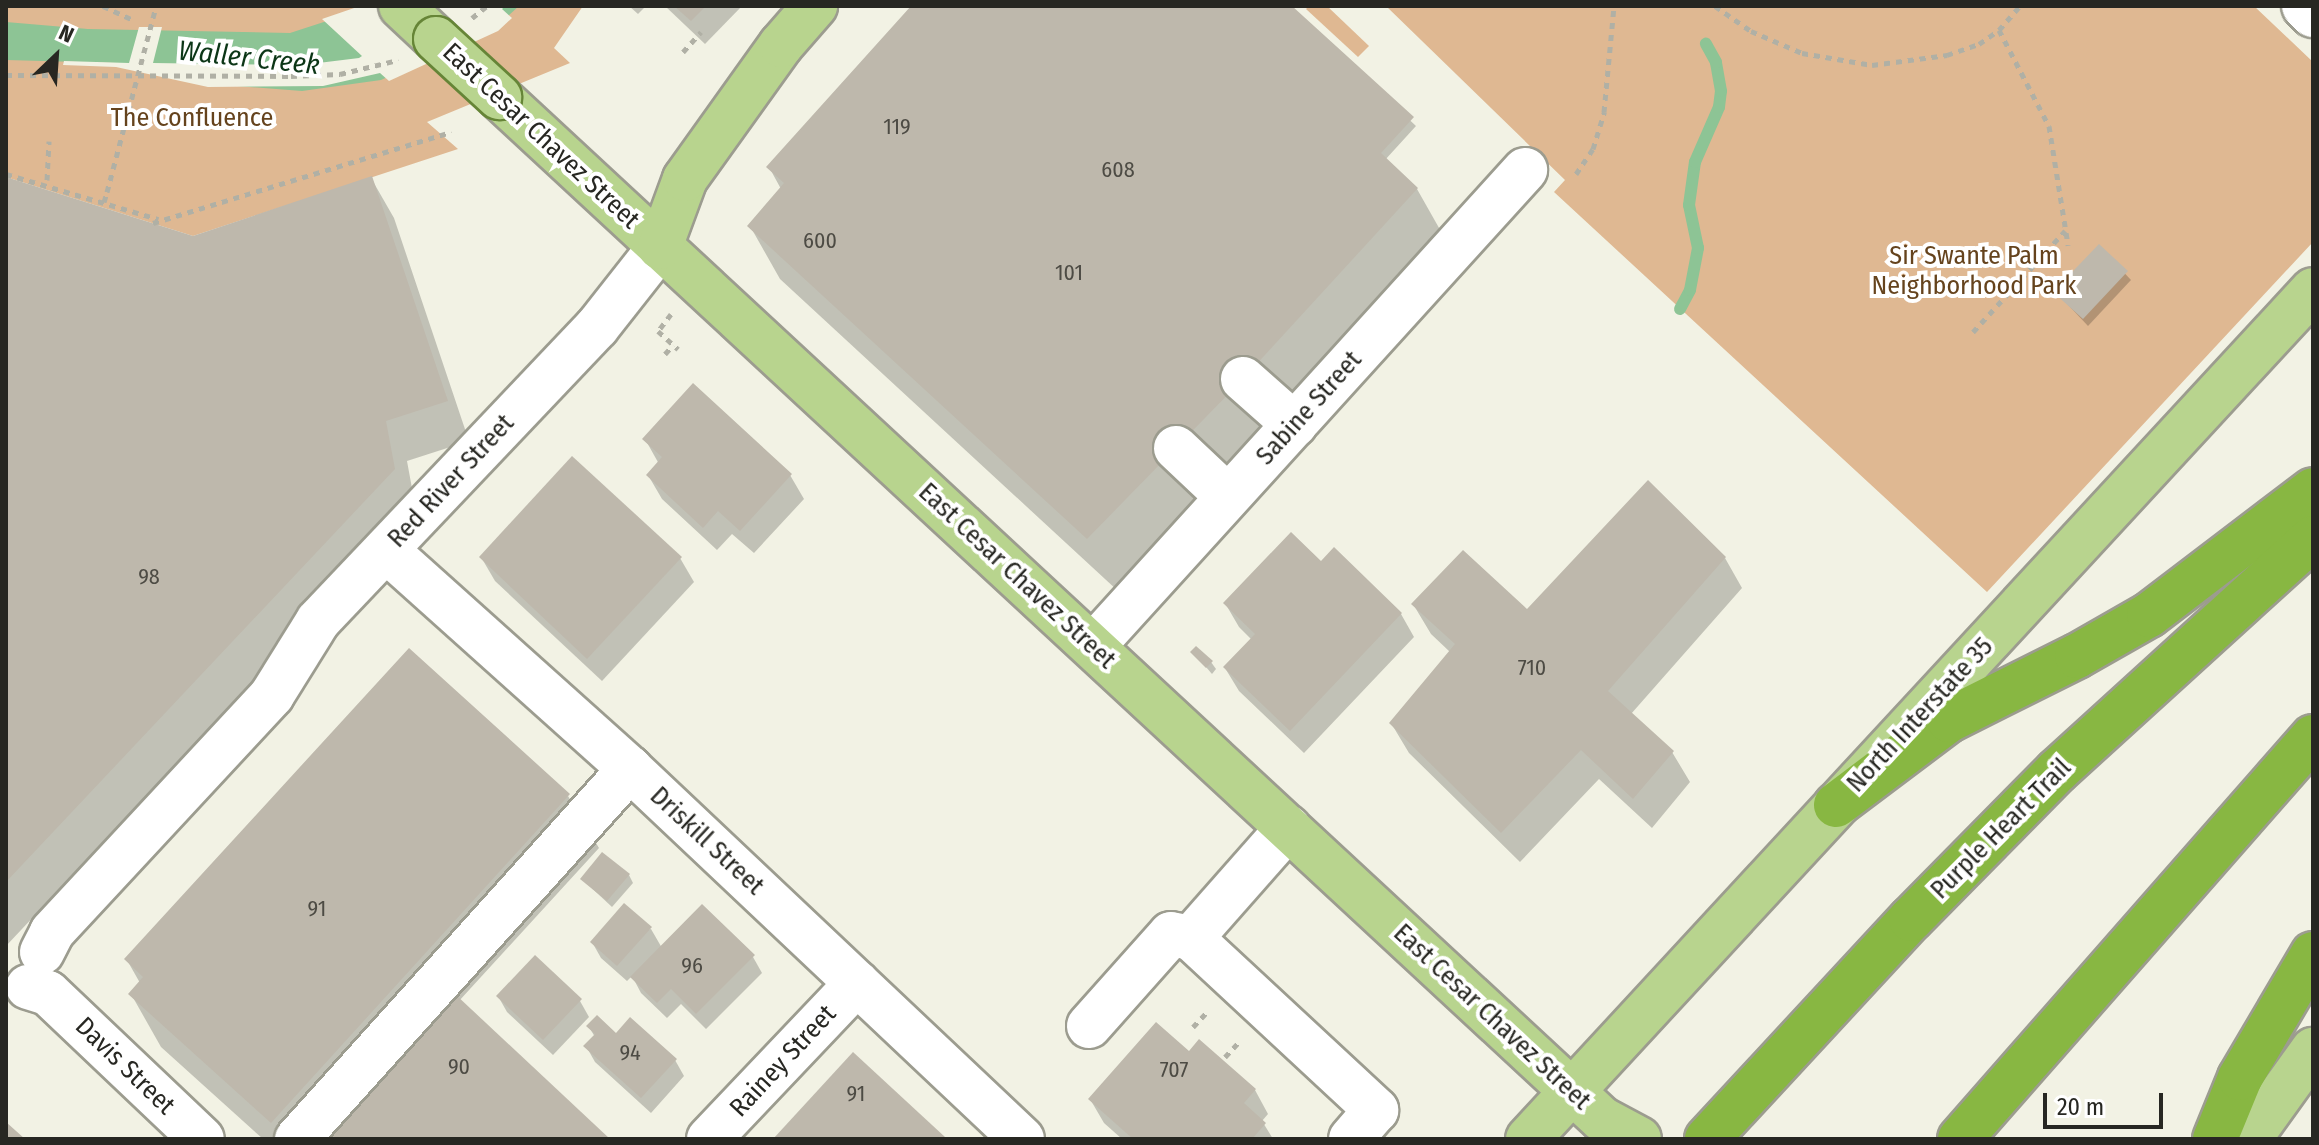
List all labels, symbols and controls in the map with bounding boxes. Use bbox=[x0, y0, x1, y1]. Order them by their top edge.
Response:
north arrow bbox=[16, 16, 96, 96]
text: N bbox=[55, 19, 78, 49]
water label: Waller Creek bbox=[177, 34, 321, 82]
street label: East Cesar Chavez Street bbox=[436, 37, 646, 235]
park label: The Confluence bbox=[111, 102, 273, 134]
house number: 119 bbox=[883, 114, 911, 140]
house number: 608 bbox=[1101, 157, 1135, 183]
house number: 600 bbox=[803, 228, 837, 254]
park label: Sir Swante Palm Neighborhood Park bbox=[1872, 240, 2076, 302]
house number: 101 bbox=[1055, 260, 1083, 286]
street label: Sabine Street bbox=[1250, 345, 1368, 471]
street label: Red River Street bbox=[381, 408, 521, 554]
street label: East Cesar Chavez Street bbox=[912, 477, 1122, 675]
house number: 98 bbox=[138, 564, 160, 590]
street label: North Interstate 35 bbox=[1840, 631, 2000, 799]
house number: 710 bbox=[1518, 655, 1546, 681]
street label: Purple Heart Trail bbox=[1924, 752, 2078, 906]
street label: Driskill Street bbox=[644, 780, 770, 902]
house number: 91 bbox=[308, 896, 326, 922]
street label: East Cesar Chavez Street bbox=[1387, 918, 1597, 1116]
house number: 96 bbox=[681, 953, 703, 979]
street label: Rainey Street bbox=[723, 999, 843, 1123]
street label: Davis Street bbox=[69, 1011, 181, 1121]
house number: 94 bbox=[619, 1040, 641, 1066]
house number: 90 bbox=[448, 1054, 470, 1080]
house number: 707 bbox=[1160, 1057, 1188, 1083]
scale bar bbox=[2047, 1077, 2167, 1127]
house number: 91 bbox=[847, 1081, 865, 1107]
text: 20 m bbox=[2057, 1093, 2104, 1121]

